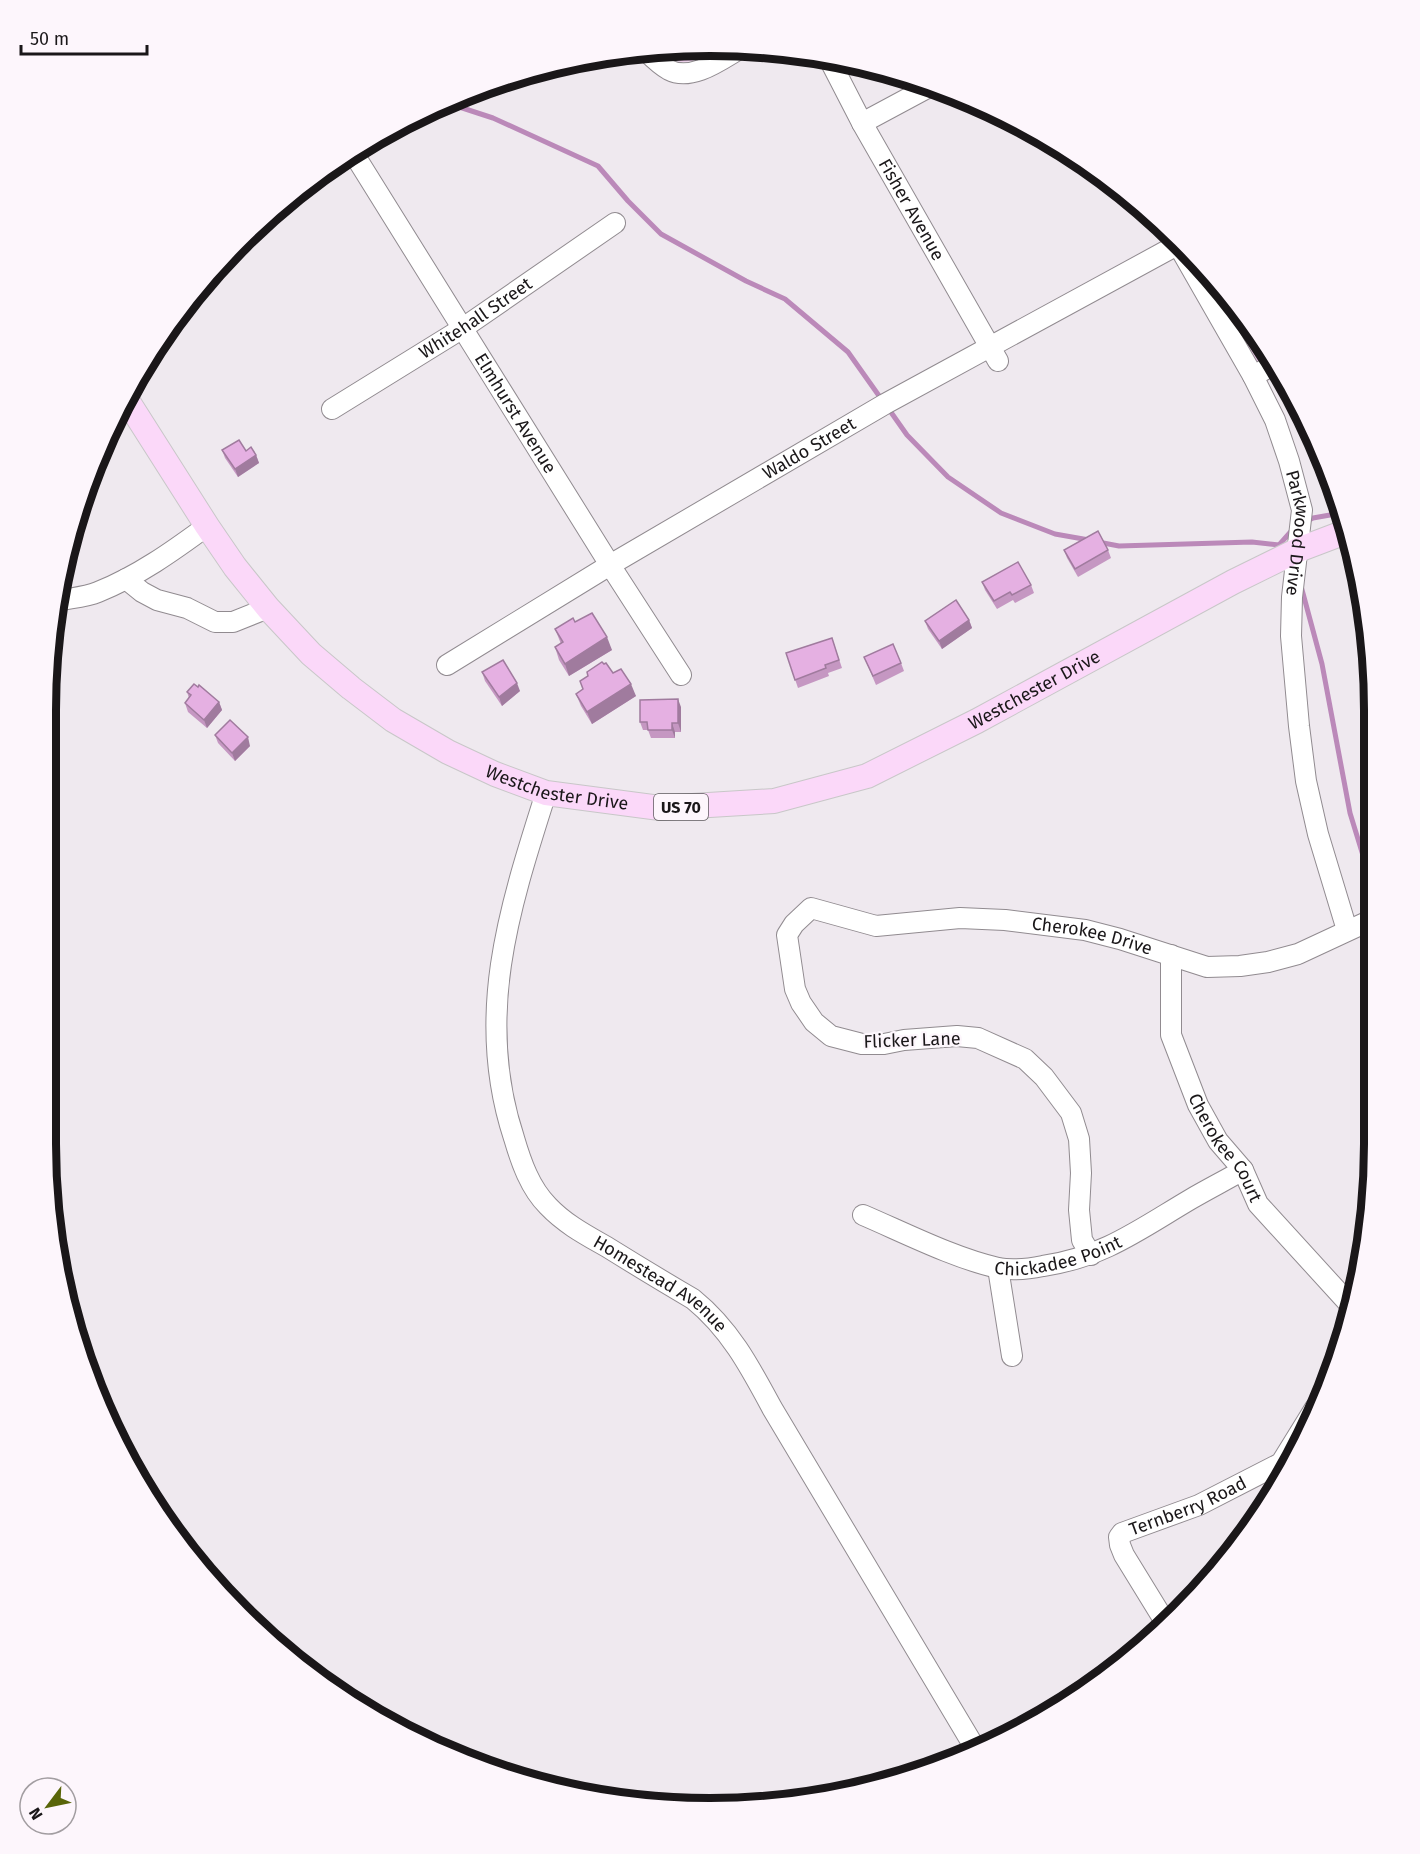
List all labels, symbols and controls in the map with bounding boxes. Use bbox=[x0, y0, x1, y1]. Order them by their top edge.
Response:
scale bar bbox=[21, 18, 147, 56]
text: 50 m bbox=[30, 28, 69, 50]
street label: Fisher Avenue bbox=[874, 155, 949, 264]
street label: Whitehall Street bbox=[415, 272, 537, 363]
street label: Elmhurst Avenue bbox=[470, 349, 561, 477]
street label: Waldo Street bbox=[759, 412, 860, 484]
street label: Parkwood Drive bbox=[1281, 468, 1314, 597]
street label: Westchester Drive bbox=[965, 645, 1104, 734]
street label: Westchester Drive bbox=[482, 760, 630, 815]
road number: US 70 bbox=[654, 794, 708, 820]
street label: Cherokee Drive bbox=[1031, 912, 1155, 960]
street label: Flicker Lane bbox=[863, 1027, 961, 1053]
street label: Cherokee Court bbox=[1184, 1090, 1267, 1206]
street label: Homestead Avenue bbox=[590, 1231, 732, 1337]
street label: Chickadee Point bbox=[993, 1231, 1126, 1281]
street label: Ternberry Road bbox=[1126, 1472, 1250, 1540]
north arrow bbox=[18, 1776, 78, 1836]
text: N bbox=[25, 1804, 47, 1823]

